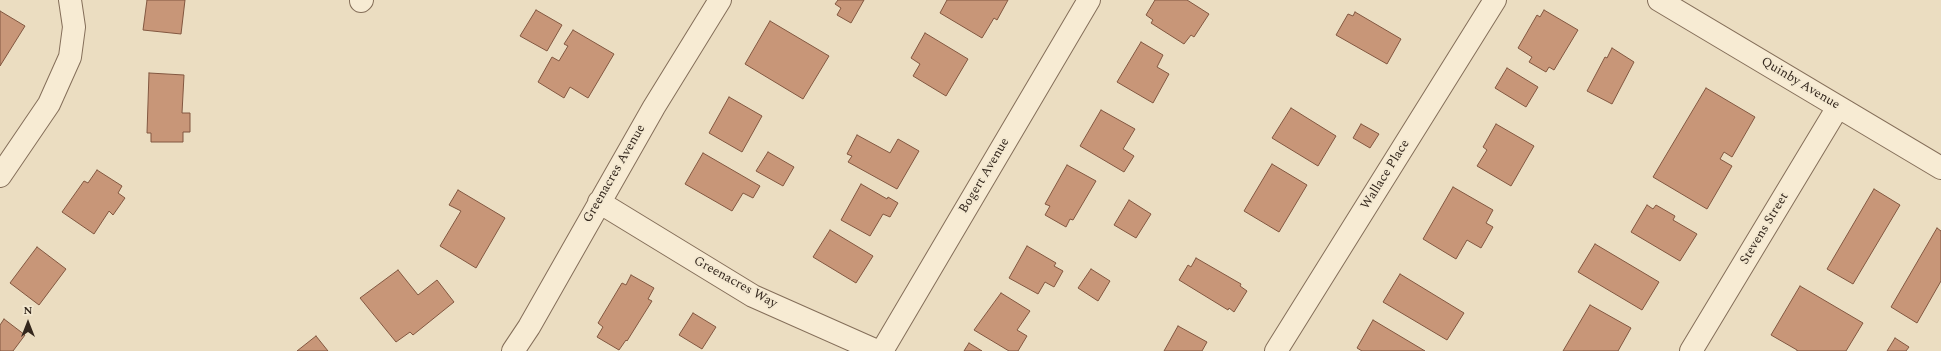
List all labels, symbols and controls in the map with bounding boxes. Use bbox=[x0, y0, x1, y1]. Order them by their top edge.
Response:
street label: Quinby Avenue bbox=[1758, 54, 1842, 114]
street label: Greenacres Avenue bbox=[580, 122, 650, 226]
street label: Bogert Avenue bbox=[956, 136, 1014, 216]
street label: Wallace Place bbox=[1358, 137, 1414, 213]
street label: Stevens Street bbox=[1737, 190, 1793, 268]
street label: Greenacres Way bbox=[690, 254, 780, 312]
text: N bbox=[24, 302, 32, 319]
north arrow bbox=[8, 303, 48, 343]

